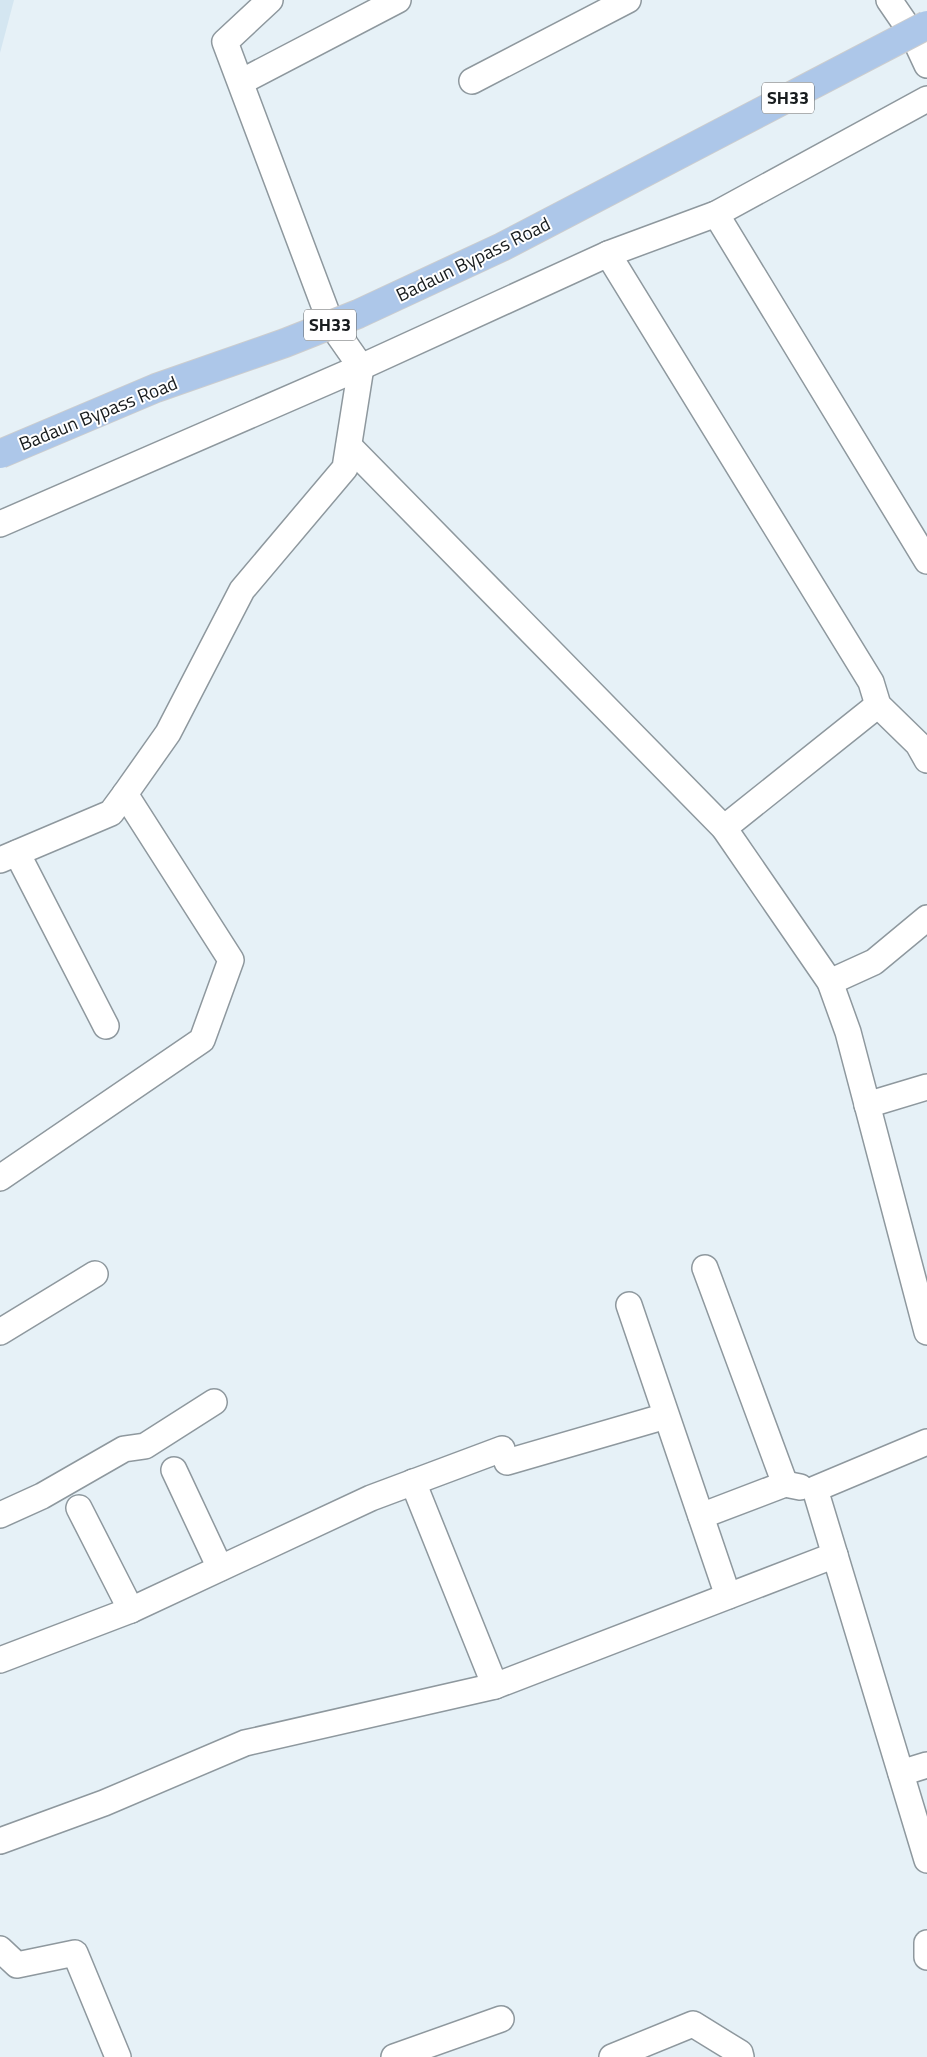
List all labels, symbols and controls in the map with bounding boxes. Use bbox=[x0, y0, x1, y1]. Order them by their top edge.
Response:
road number: SH33 bbox=[762, 82, 814, 114]
street label: Badaun Bypass Road bbox=[391, 209, 555, 309]
road number: SH33 bbox=[304, 310, 356, 340]
street label: Badaun Bypass Road bbox=[14, 368, 181, 458]

